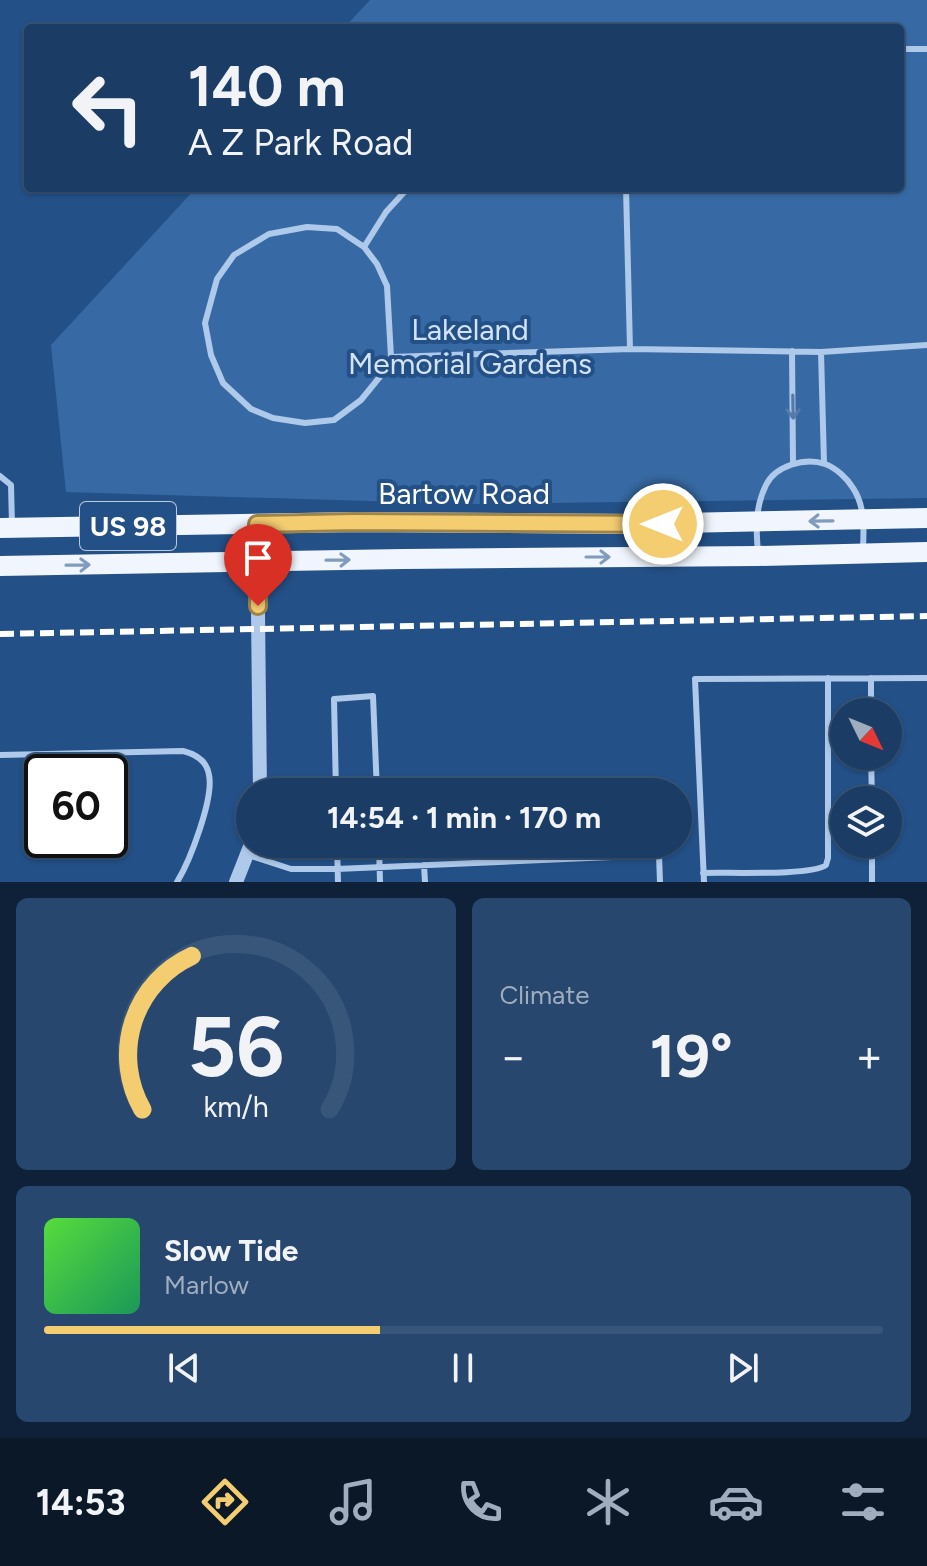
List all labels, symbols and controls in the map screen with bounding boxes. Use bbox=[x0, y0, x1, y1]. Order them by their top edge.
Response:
text: 140 m bbox=[188, 53, 346, 120]
icon: left bbox=[56, 56, 160, 160]
text: A Z Park Road bbox=[188, 121, 413, 164]
park label: Lakeland Memorial Gardens bbox=[348, 311, 592, 382]
one-way arrow bbox=[785, 393, 800, 420]
street label: Bartow Road bbox=[378, 475, 550, 512]
position arrow bbox=[621, 482, 705, 566]
road number: US 98 bbox=[80, 502, 176, 550]
one-way arrow bbox=[808, 514, 835, 529]
pin bbox=[224, 524, 292, 606]
icon: arrive bbox=[236, 536, 280, 580]
one-way arrow bbox=[584, 549, 611, 565]
one-way arrow bbox=[324, 552, 351, 568]
one-way arrow bbox=[64, 557, 91, 573]
north arrow bbox=[830, 698, 902, 770]
map controls bbox=[830, 698, 902, 858]
speed limit sign: 60 bbox=[24, 754, 128, 858]
button: layers bbox=[830, 786, 902, 858]
text: 14:54 · 1 min · 170 m bbox=[327, 799, 601, 836]
text: Climate bbox=[500, 979, 589, 1011]
text: 56 bbox=[187, 997, 284, 1097]
text: 19° bbox=[650, 1020, 733, 1092]
text: − bbox=[500, 1030, 527, 1083]
text: + bbox=[856, 1030, 883, 1083]
text: km/h bbox=[203, 1090, 268, 1124]
text: Slow Tide bbox=[164, 1232, 298, 1269]
text: Marlow bbox=[164, 1269, 249, 1301]
icon: previous bbox=[162, 1346, 206, 1390]
icon: pause bbox=[441, 1346, 485, 1390]
icon: next bbox=[721, 1346, 765, 1390]
icon: directions bbox=[197, 1474, 253, 1530]
icon: music bbox=[325, 1474, 381, 1530]
icon: phone bbox=[452, 1474, 508, 1530]
icon: climate bbox=[580, 1474, 636, 1530]
icon: car bbox=[708, 1474, 764, 1530]
icon: filters bbox=[835, 1474, 891, 1530]
text: 14:53 bbox=[36, 1481, 126, 1524]

